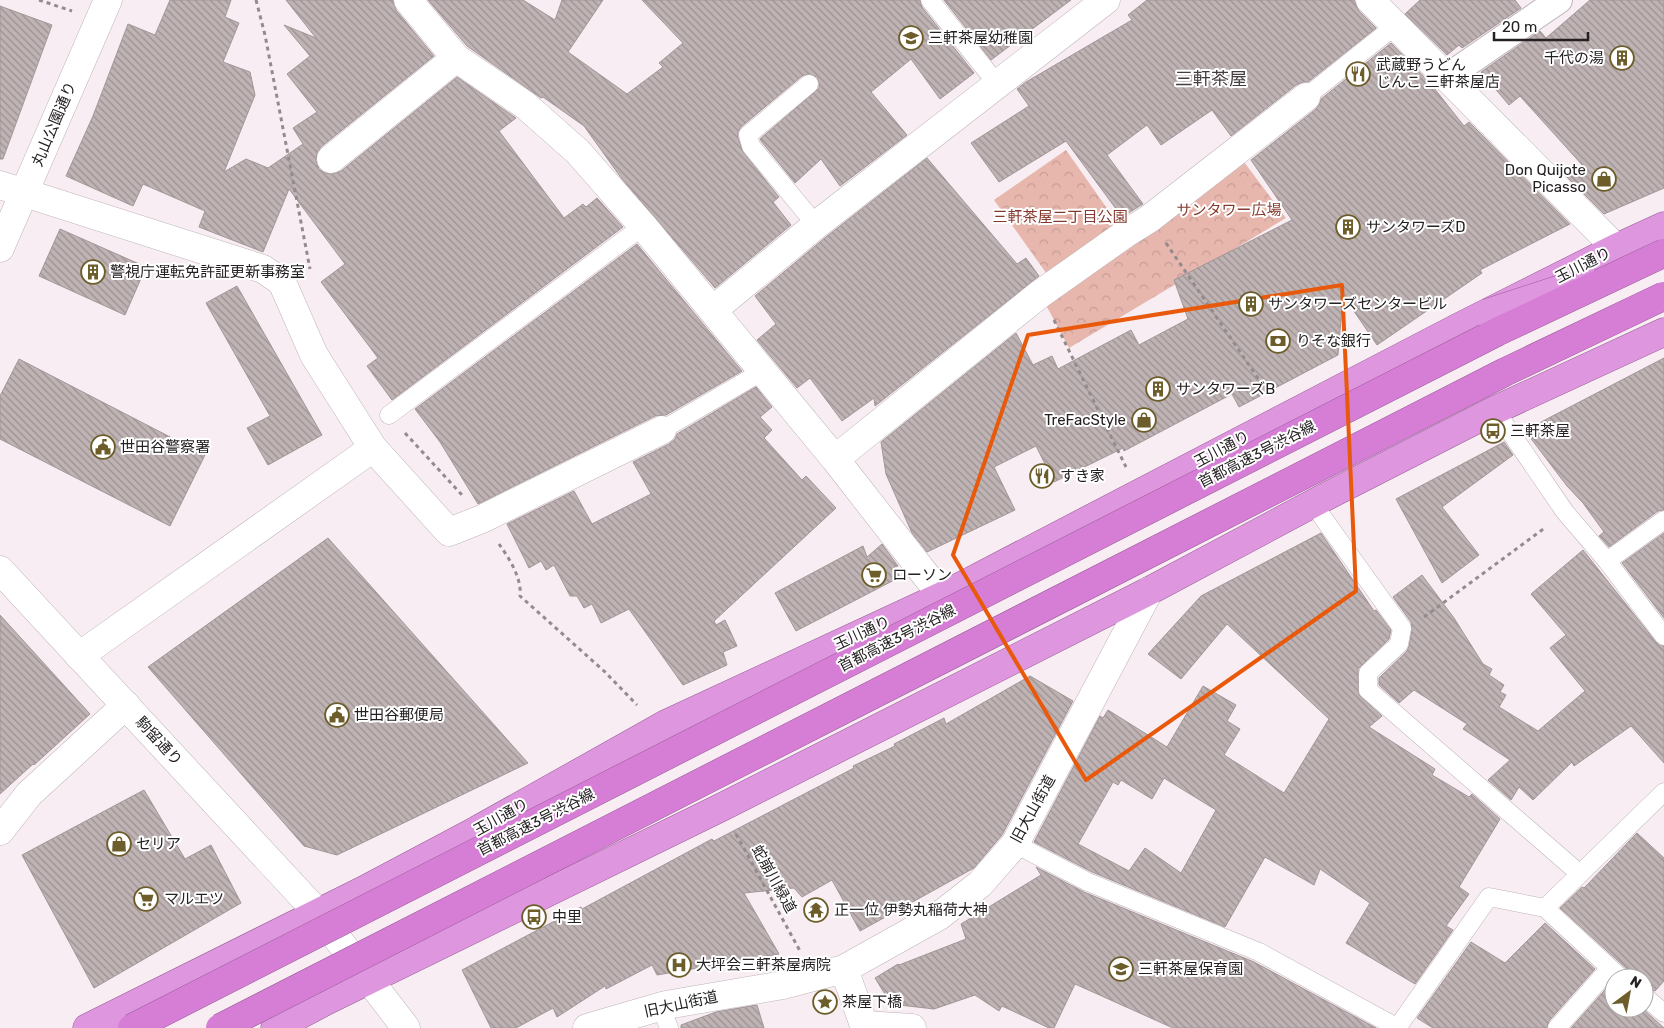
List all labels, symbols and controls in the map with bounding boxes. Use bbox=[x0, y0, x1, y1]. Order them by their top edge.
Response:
scale bar bbox=[1494, 10, 1588, 42]
text: 20 m bbox=[1502, 18, 1537, 36]
school or university icon: 三軒茶屋幼稚園 bbox=[898, 25, 924, 51]
place label: 三軒茶屋幼稚園 bbox=[928, 29, 1033, 47]
building icon: 千代の湯 bbox=[1609, 45, 1635, 71]
place label: 千代の湯 bbox=[1544, 49, 1604, 67]
place label: 武蔵野うどん じんこ 三軒茶屋店 bbox=[1376, 56, 1500, 91]
restaurant icon: 武蔵野うどん じんこ 三軒茶屋店 bbox=[1345, 61, 1371, 87]
district label: 三軒茶屋 bbox=[1175, 68, 1247, 90]
street label: 丸山公園通り bbox=[28, 79, 80, 169]
place label: Don Quijote Picasso bbox=[1505, 161, 1586, 196]
shop icon: Don Quijote Picasso bbox=[1591, 166, 1617, 192]
park label: サンタワー広場 bbox=[1176, 201, 1282, 219]
park label: 三軒茶屋二丁目公園 bbox=[992, 208, 1128, 226]
building icon: サンタワーズD bbox=[1335, 214, 1361, 240]
place label: サンタワーズD bbox=[1366, 218, 1466, 236]
street label: 玉川通り bbox=[1552, 243, 1614, 287]
building icon: 警視庁運転免許証更新事務室 bbox=[80, 259, 106, 285]
place label: 警視庁運転免許証更新事務室 bbox=[110, 263, 305, 281]
building icon: サンタワーズセンタービル bbox=[1238, 291, 1264, 317]
place label: サンタワーズセンタービル bbox=[1268, 295, 1447, 313]
bank icon: りそな銀行 bbox=[1265, 328, 1291, 354]
place label: りそな銀行 bbox=[1296, 332, 1371, 350]
building icon: サンタワーズB bbox=[1145, 376, 1171, 402]
place label: サンタワーズB bbox=[1176, 380, 1275, 398]
shop icon: TreFacStyle bbox=[1131, 407, 1157, 433]
place label: TreFacStyle bbox=[1044, 411, 1126, 429]
street label: 首都高速3号渋谷線 bbox=[1195, 417, 1319, 491]
bus stop icon: 三軒茶屋 bbox=[1480, 418, 1506, 444]
place label: 三軒茶屋 bbox=[1510, 422, 1570, 440]
street label: 玉川通り bbox=[1191, 427, 1253, 471]
public building icon: 世田谷警察署 bbox=[90, 434, 116, 460]
place label: 世田谷警察署 bbox=[120, 438, 210, 456]
restaurant icon: すき家 bbox=[1029, 463, 1055, 489]
place label: すき家 bbox=[1060, 467, 1105, 485]
supermarket icon: ローソン bbox=[861, 562, 887, 588]
place label: ローソン bbox=[892, 566, 952, 584]
street label: 首都高速3号渋谷線 bbox=[835, 601, 959, 675]
street label: 玉川通り bbox=[831, 612, 893, 654]
public building icon: 世田谷郵便局 bbox=[324, 702, 350, 728]
place label: 世田谷郵便局 bbox=[354, 706, 444, 724]
street label: 駒留通り bbox=[132, 713, 186, 769]
street label: 旧大山街道 bbox=[1007, 772, 1059, 846]
street label: 首都高速3号渋谷線 bbox=[474, 785, 598, 859]
street label: 玉川通り bbox=[470, 795, 532, 839]
shop icon: セリア bbox=[106, 831, 132, 857]
place label: セリア bbox=[136, 835, 181, 853]
street label: 蛇崩川緑道 bbox=[748, 842, 800, 916]
supermarket icon: マルエツ bbox=[133, 886, 159, 912]
place label: マルエツ bbox=[164, 890, 224, 908]
temple icon: 正一位 伊勢丸稲荷大神 bbox=[803, 897, 829, 923]
place label: 正一位 伊勢丸稲荷大神 bbox=[834, 901, 988, 919]
bus stop icon: 中里 bbox=[521, 904, 547, 930]
place label: 中里 bbox=[552, 908, 582, 926]
hospital icon: 大坪会三軒茶屋病院 bbox=[666, 952, 692, 978]
place label: 大坪会三軒茶屋病院 bbox=[696, 956, 831, 974]
school or university icon: 三軒茶屋保育園 bbox=[1108, 956, 1134, 982]
place label: 三軒茶屋保育園 bbox=[1138, 960, 1243, 978]
north arrow bbox=[1604, 968, 1654, 1018]
text: N bbox=[1627, 973, 1644, 992]
street label: 旧大山街道 bbox=[642, 987, 720, 1021]
place icon: 茶屋下橋 bbox=[812, 989, 838, 1015]
place label: 茶屋下橋 bbox=[842, 993, 902, 1011]

